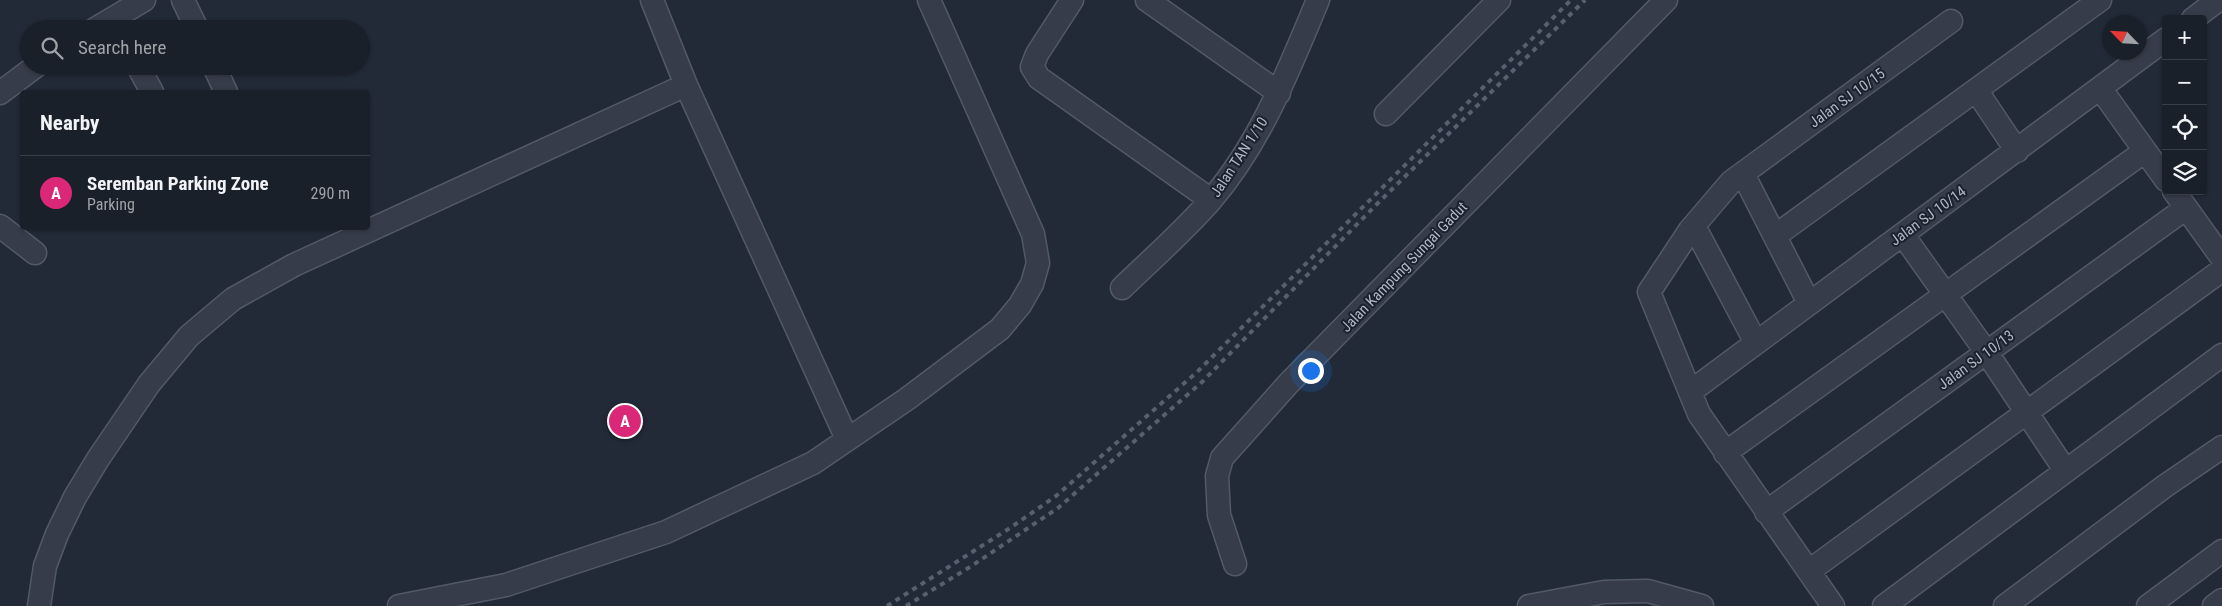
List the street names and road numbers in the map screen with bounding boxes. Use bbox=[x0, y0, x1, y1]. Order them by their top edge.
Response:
street label: Jalan SJ 10/15 bbox=[1806, 64, 1888, 132]
street label: Jalan TAN 1/10 bbox=[1206, 114, 1272, 200]
street label: Jalan SJ 10/14 bbox=[1887, 182, 1969, 250]
street label: Jalan Kampung Sungai Gadut bbox=[1337, 198, 1471, 336]
street label: Jalan SJ 10/13 bbox=[1935, 326, 2017, 394]

